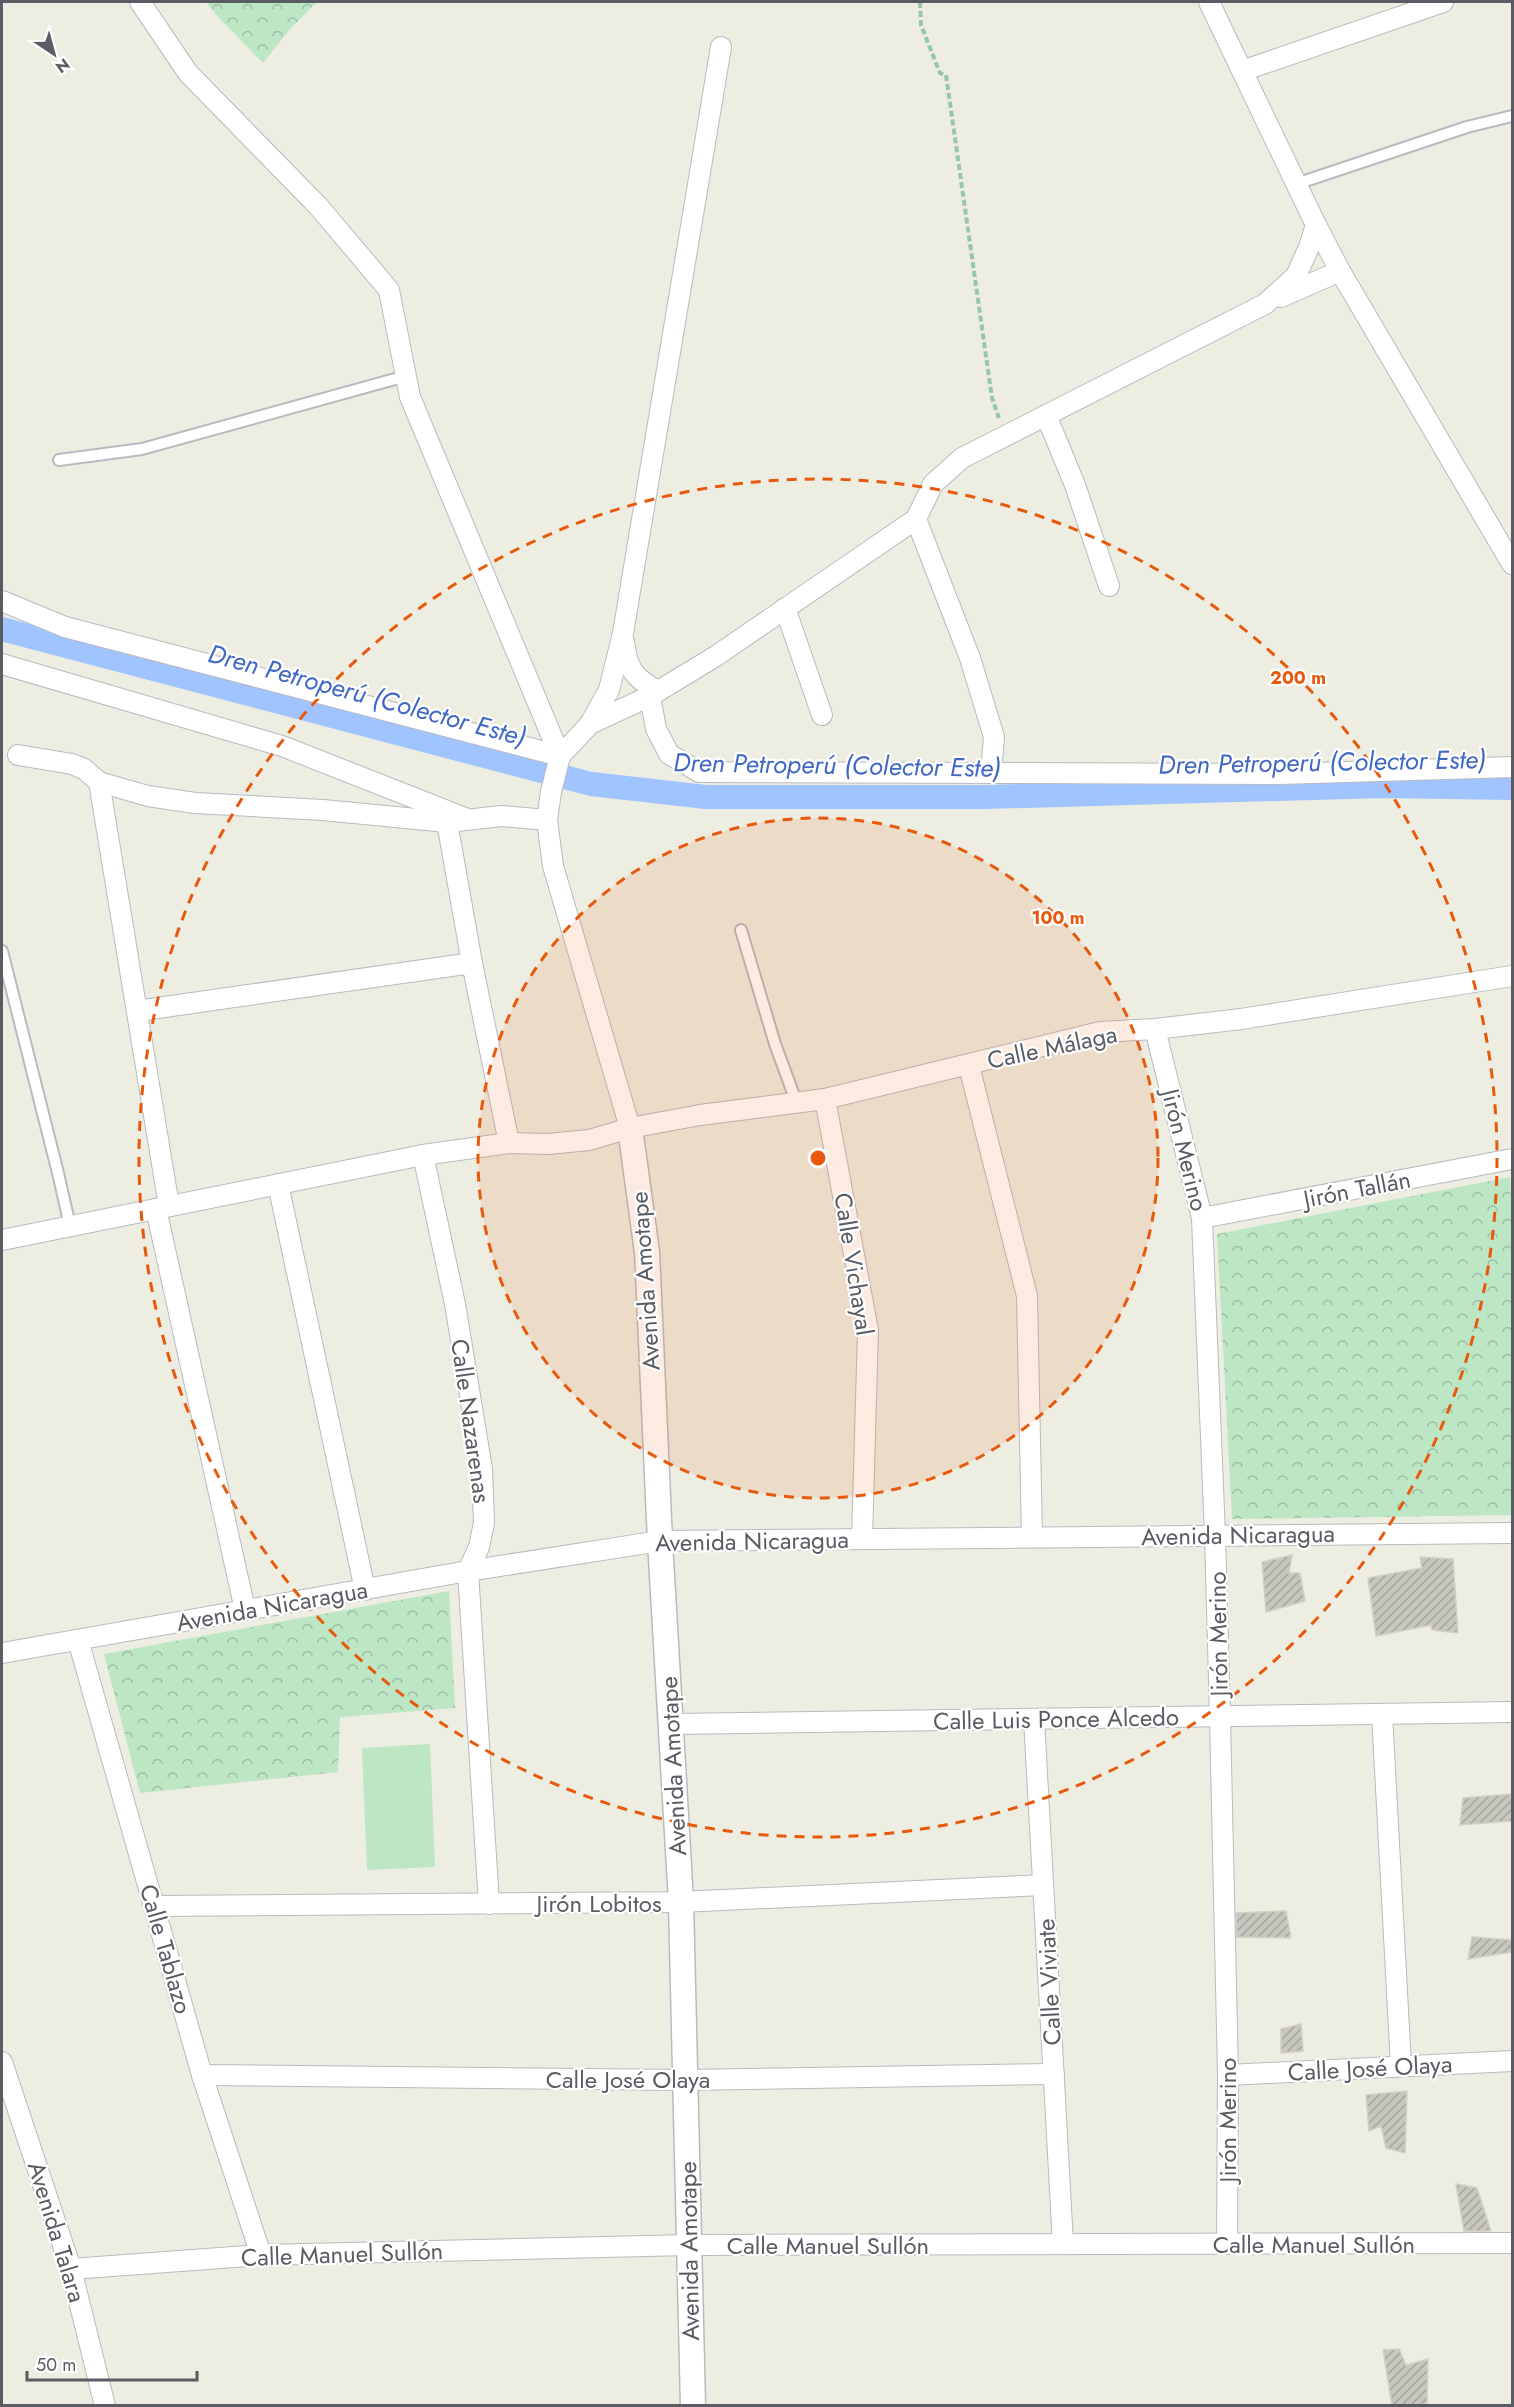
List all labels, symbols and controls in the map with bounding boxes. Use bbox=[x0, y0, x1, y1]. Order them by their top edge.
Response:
north arrow bbox=[24, 24, 84, 84]
text: N bbox=[51, 53, 74, 79]
water label: Dren Petroperú (Colector Este) bbox=[204, 634, 530, 756]
text: 200 m bbox=[1270, 665, 1326, 691]
water label: Dren Petroperú (Colector Este) bbox=[1158, 740, 1486, 784]
water label: Dren Petroperú (Colector Este) bbox=[673, 743, 1001, 787]
text: 100 m bbox=[1031, 905, 1085, 931]
street label: Calle Málaga bbox=[984, 1016, 1120, 1078]
street label: Jirón Merino bbox=[1152, 1082, 1217, 1215]
centre of rings bbox=[808, 1148, 828, 1168]
street label: Jirón Tallán bbox=[1298, 1161, 1414, 1217]
street label: Avenida Amotape bbox=[621, 1190, 669, 1372]
street label: Calle Vichayal bbox=[825, 1190, 883, 1338]
street label: Calle Nazarenas bbox=[442, 1337, 500, 1505]
street label: Avenida Nicaragua bbox=[1141, 1516, 1335, 1554]
street label: Avenida Nicaragua bbox=[655, 1522, 849, 1560]
street label: Jirón Merino bbox=[1199, 1571, 1237, 1700]
street label: Avenida Nicaragua bbox=[173, 1572, 371, 1640]
street label: Avenida Amotape bbox=[651, 1675, 695, 1857]
street label: Calle Luis Ponce Alcedo bbox=[933, 1699, 1179, 1739]
street label: Calle Tablazo bbox=[131, 1880, 201, 2018]
street label: Jirón Lobitos bbox=[533, 1886, 662, 1921]
street label: Calle Viviate bbox=[1028, 1918, 1070, 2046]
street label: Calle José Olaya bbox=[1287, 2046, 1453, 2090]
street label: Jirón Merino bbox=[1210, 2058, 1245, 2185]
street label: Calle José Olaya bbox=[546, 2062, 710, 2097]
street label: Avenida Talara bbox=[19, 2157, 95, 2307]
street label: Avenida Amotape bbox=[670, 2161, 708, 2341]
street label: Calle Manuel Sullón bbox=[1213, 2227, 1415, 2262]
street label: Calle Manuel Sullón bbox=[727, 2228, 929, 2263]
street label: Calle Manuel Sullón bbox=[240, 2233, 444, 2275]
scale bar bbox=[27, 2344, 196, 2382]
text: 50 m bbox=[36, 2352, 76, 2378]

